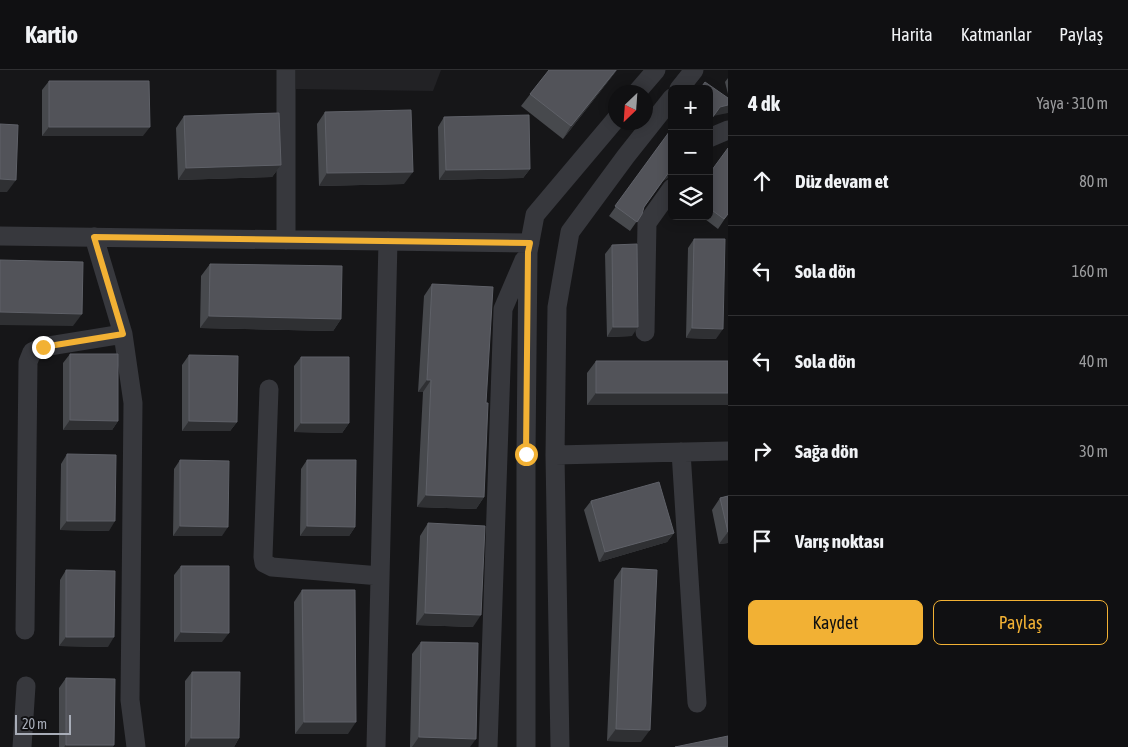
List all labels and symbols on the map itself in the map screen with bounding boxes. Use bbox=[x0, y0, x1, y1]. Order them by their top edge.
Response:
north arrow bbox=[608, 85, 653, 130]
route end bbox=[32, 336, 55, 359]
route start bbox=[515, 443, 538, 466]
scale bar bbox=[15, 712, 71, 735]

